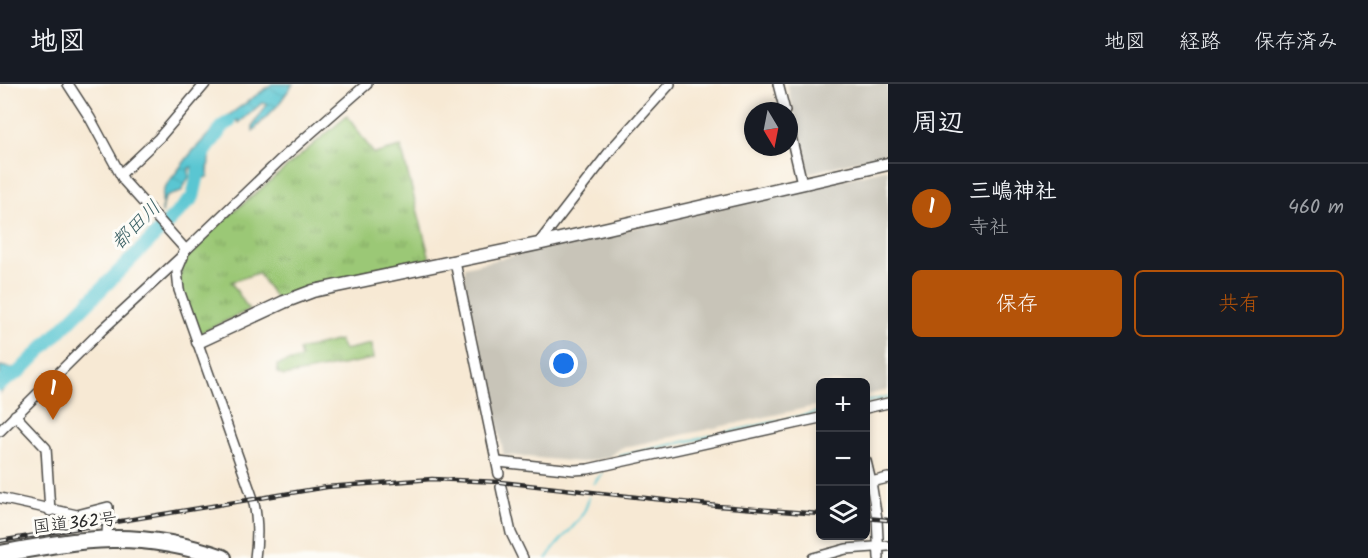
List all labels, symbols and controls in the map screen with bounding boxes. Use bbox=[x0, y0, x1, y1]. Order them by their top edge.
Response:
text: 地図 bbox=[30, 20, 86, 65]
text: 地図 bbox=[1104, 26, 1146, 59]
text: 経路 bbox=[1179, 26, 1221, 59]
text: 保存済み bbox=[1254, 26, 1338, 59]
north arrow bbox=[744, 102, 798, 156]
text: 周辺 bbox=[912, 103, 964, 145]
text: 三嶋神社 bbox=[969, 175, 1057, 210]
text: 1 bbox=[928, 192, 935, 224]
text: 460 m bbox=[1288, 192, 1344, 224]
water label: 都田川 bbox=[104, 193, 170, 259]
text: 寺社 bbox=[969, 212, 1009, 244]
button: 保存 bbox=[912, 270, 1122, 337]
button: 共有 bbox=[1134, 270, 1344, 337]
your location bbox=[549, 349, 578, 378]
pin: 1 bbox=[34, 370, 72, 420]
map controls bbox=[816, 378, 870, 540]
button: + bbox=[816, 378, 870, 432]
button: − bbox=[816, 432, 870, 486]
button: layers bbox=[816, 486, 870, 540]
street label: 国道362号 bbox=[31, 505, 119, 543]

